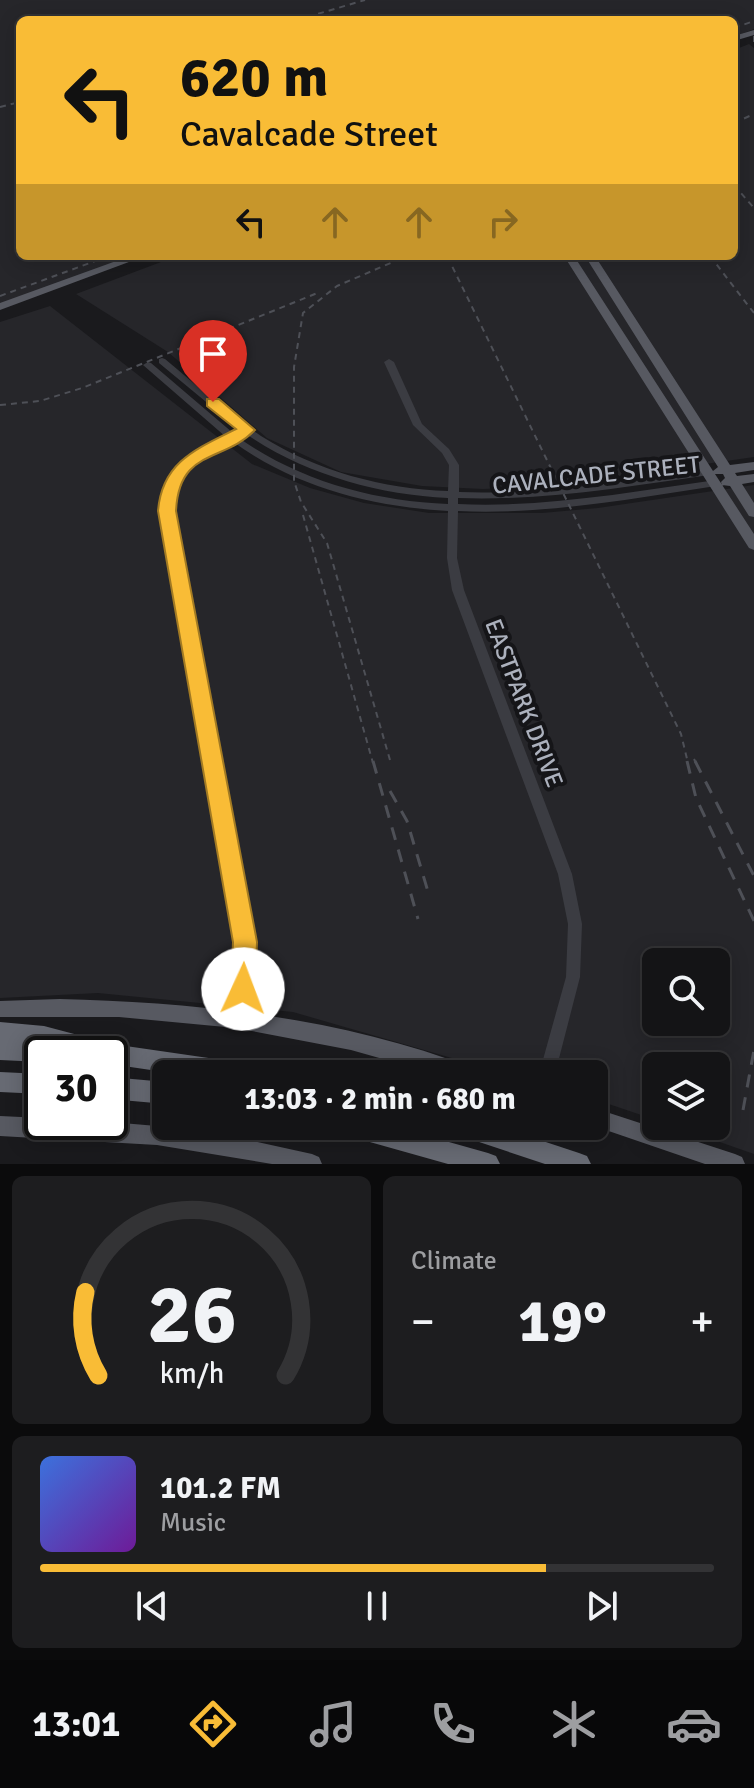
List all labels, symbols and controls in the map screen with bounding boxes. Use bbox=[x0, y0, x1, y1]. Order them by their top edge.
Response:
text: 620 m bbox=[180, 43, 328, 112]
icon: left bbox=[48, 48, 152, 152]
text: Cavalcade Street bbox=[180, 112, 438, 157]
icon: left bbox=[229, 200, 273, 244]
icon: ahead bbox=[313, 200, 357, 244]
icon: ahead bbox=[397, 200, 441, 244]
icon: right bbox=[481, 200, 525, 244]
pin bbox=[179, 320, 247, 402]
icon: arrive bbox=[191, 332, 235, 376]
street label: CAVALCADE STREET bbox=[491, 449, 701, 501]
street label: EASTPARK DRIVE bbox=[478, 615, 570, 791]
position arrow bbox=[201, 947, 285, 1031]
map controls bbox=[642, 948, 730, 1140]
button: search bbox=[642, 948, 730, 1036]
speed limit sign: 30 bbox=[24, 1036, 128, 1140]
button: layers bbox=[642, 1052, 730, 1140]
text: 13:03 · 2 min · 680 m bbox=[244, 1081, 516, 1118]
text: Climate bbox=[411, 1245, 497, 1277]
text: 26 bbox=[147, 1264, 236, 1366]
text: 19° bbox=[518, 1285, 607, 1359]
text: − bbox=[411, 1295, 435, 1349]
text: + bbox=[690, 1295, 714, 1349]
text: km/h bbox=[159, 1356, 224, 1391]
text: 101.2 FM bbox=[160, 1470, 281, 1507]
text: Music bbox=[160, 1507, 226, 1539]
icon: previous bbox=[130, 1584, 174, 1628]
icon: pause bbox=[355, 1584, 399, 1628]
icon: next bbox=[580, 1584, 624, 1628]
icon: directions bbox=[185, 1696, 241, 1752]
icon: music bbox=[305, 1696, 361, 1752]
icon: phone bbox=[425, 1696, 481, 1752]
icon: climate bbox=[546, 1696, 602, 1752]
icon: car bbox=[666, 1696, 722, 1752]
text: 13:01 bbox=[32, 1702, 121, 1747]

